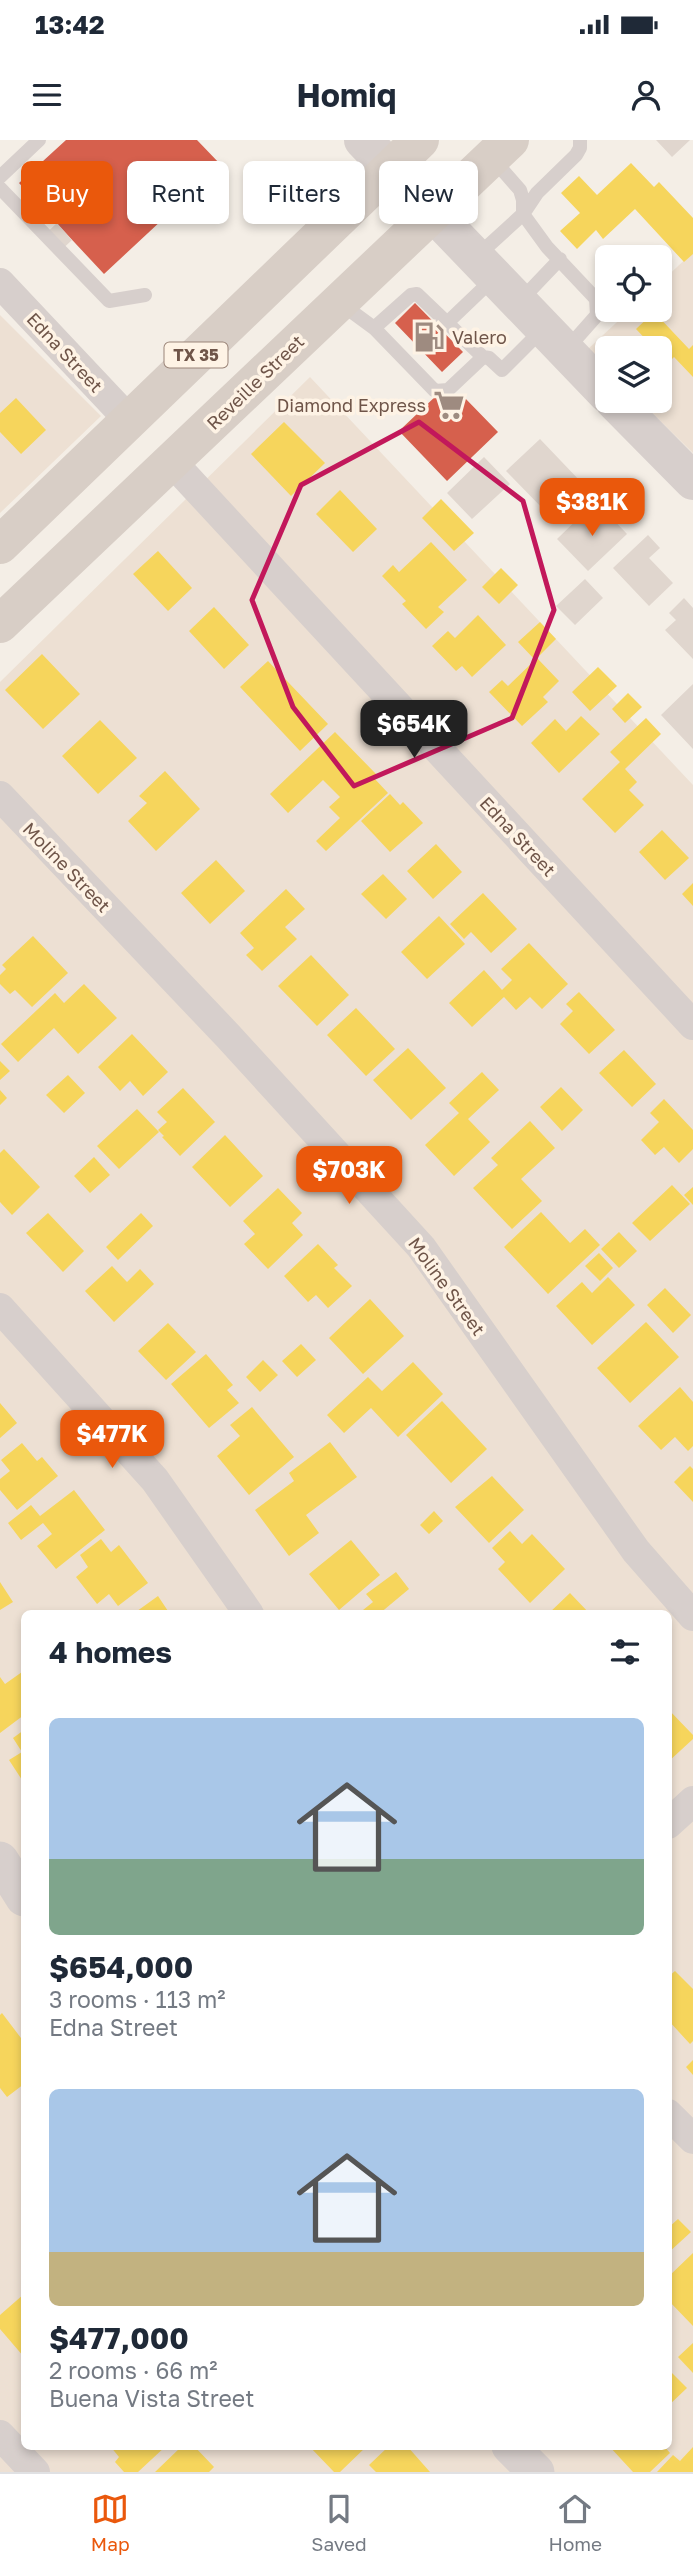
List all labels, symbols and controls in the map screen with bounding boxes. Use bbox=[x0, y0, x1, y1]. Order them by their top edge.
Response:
text: 13:42 bbox=[35, 9, 105, 40]
icon: menu bbox=[28, 76, 66, 114]
text: Homiq bbox=[297, 76, 396, 114]
icon: person bbox=[627, 76, 665, 114]
chip: Buy bbox=[21, 161, 113, 224]
chip: Rent bbox=[127, 161, 229, 224]
chip: Filters bbox=[243, 161, 365, 224]
chip: New bbox=[379, 161, 478, 224]
map controls bbox=[595, 245, 672, 413]
button: locate bbox=[595, 245, 672, 322]
street label: Edna Street bbox=[23, 308, 107, 396]
fuel station icon: Valero bbox=[412, 320, 446, 354]
place label: Valero bbox=[452, 326, 507, 348]
street label: Reveille Street bbox=[202, 330, 308, 434]
button: layers bbox=[595, 336, 672, 413]
road number: TX 35 bbox=[164, 342, 228, 368]
supermarket icon: Diamond Express bbox=[432, 388, 466, 422]
place label: Diamond Express bbox=[277, 394, 426, 416]
pin: $381K bbox=[543, 478, 641, 538]
text: $381K bbox=[556, 487, 628, 515]
pin: $654K bbox=[365, 700, 463, 760]
text: $654K bbox=[376, 709, 452, 737]
street label: Edna Street bbox=[476, 792, 560, 880]
street label: Moline Street bbox=[19, 818, 115, 916]
pin: $703K bbox=[300, 1146, 398, 1206]
text: $703K bbox=[312, 1155, 386, 1183]
street label: Moline Street bbox=[404, 1233, 490, 1339]
pin: $477K bbox=[63, 1410, 161, 1470]
text: $477K bbox=[76, 1419, 148, 1447]
icon: filters bbox=[606, 1633, 644, 1671]
text: 4 homes bbox=[49, 1634, 172, 1670]
icon: home bbox=[284, 1764, 410, 1890]
text: $654,000 bbox=[49, 1949, 193, 1985]
text: 3 rooms · 113 m² bbox=[49, 1985, 226, 2013]
text: Edna Street bbox=[49, 2013, 178, 2041]
icon: home bbox=[284, 2135, 410, 2261]
text: $477,000 bbox=[49, 2320, 189, 2356]
text: 2 rooms · 66 m² bbox=[49, 2356, 218, 2384]
text: Buena Vista Street bbox=[49, 2384, 254, 2412]
tab: Map bbox=[91, 2490, 130, 2555]
tab: Saved bbox=[311, 2490, 367, 2555]
tab: Home bbox=[548, 2490, 602, 2555]

